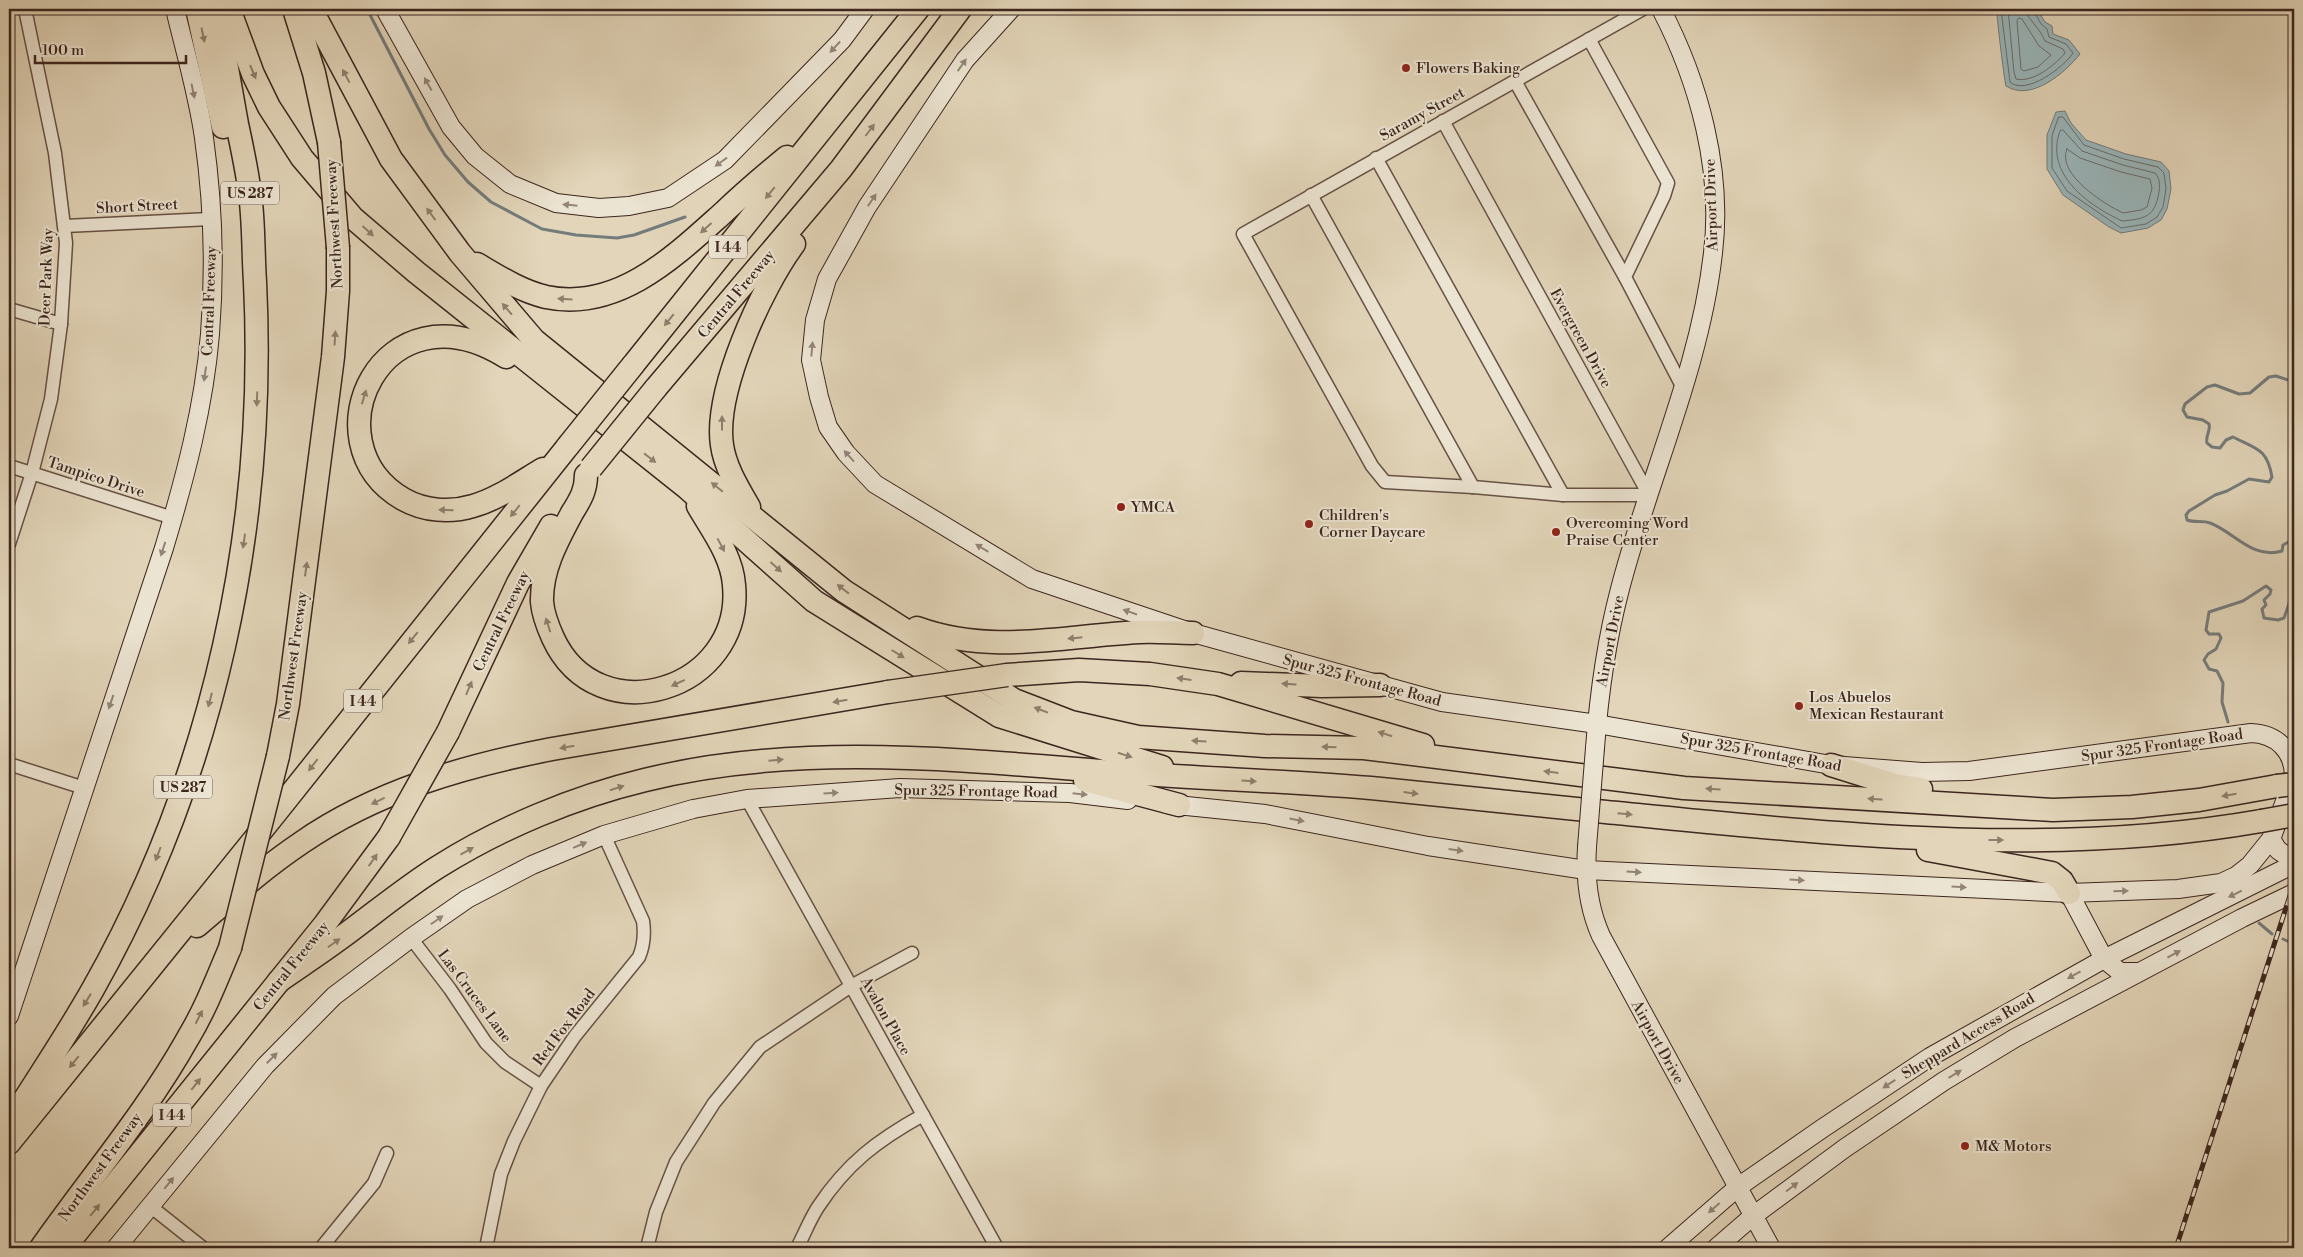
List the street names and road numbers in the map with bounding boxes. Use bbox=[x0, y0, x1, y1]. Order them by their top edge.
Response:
street label: Saramy Street bbox=[1376, 83, 1469, 146]
street label: Northwest Freeway bbox=[322, 158, 347, 289]
street label: Airport Drive bbox=[1700, 158, 1723, 253]
road number: US 287 bbox=[221, 182, 279, 204]
street label: Short Street bbox=[96, 195, 179, 218]
street label: Deer Park Way bbox=[35, 227, 58, 326]
road number: I 44 bbox=[709, 236, 747, 258]
street label: Central Freeway bbox=[198, 245, 221, 356]
street label: Central Freeway bbox=[694, 246, 779, 343]
street label: Evergreen Drive bbox=[1545, 285, 1616, 391]
street label: Tampico Drive bbox=[45, 453, 147, 502]
street label: Central Freeway bbox=[469, 567, 534, 675]
street label: Northwest Freeway bbox=[275, 590, 312, 722]
street label: Airport Drive bbox=[1592, 594, 1629, 689]
street label: Spur 325 Frontage Road bbox=[1281, 650, 1444, 711]
road number: I 44 bbox=[344, 689, 382, 712]
street label: Spur 325 Frontage Road bbox=[2080, 725, 2245, 766]
street label: Spur 325 Frontage Road bbox=[1679, 729, 1843, 776]
road number: US 287 bbox=[154, 776, 212, 799]
street label: Spur 325 Frontage Road bbox=[894, 781, 1058, 802]
street label: Central Freeway bbox=[249, 917, 334, 1015]
street label: Las Cruces Lane bbox=[433, 946, 516, 1047]
street label: Avalon Place bbox=[856, 973, 915, 1059]
street label: Red Fox Road bbox=[529, 985, 600, 1070]
street label: Sheppard Access Road bbox=[1898, 989, 2039, 1084]
street label: Airport Drive bbox=[1626, 996, 1688, 1087]
road number: I 44 bbox=[153, 1104, 191, 1126]
street label: Northwest Freeway bbox=[55, 1109, 147, 1225]

